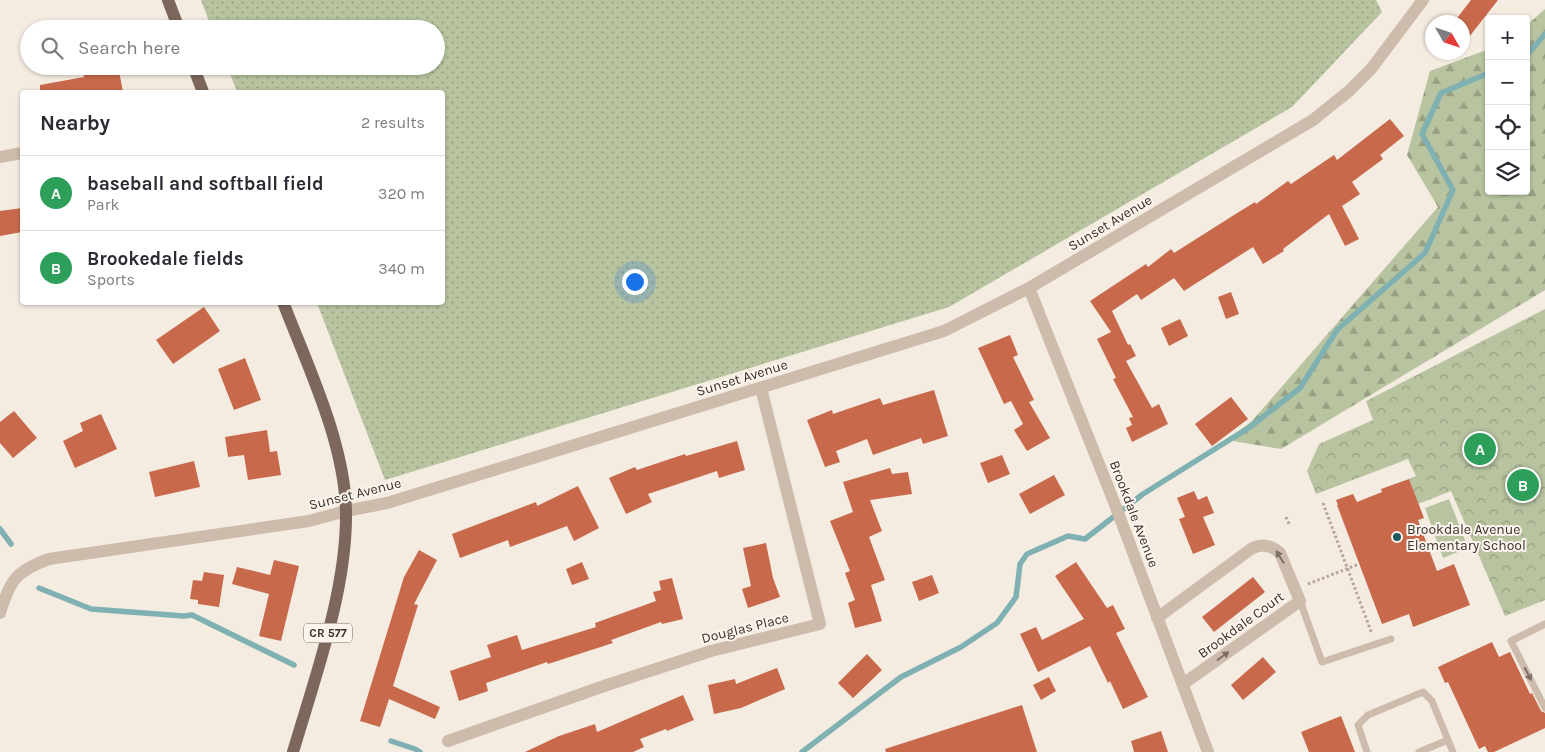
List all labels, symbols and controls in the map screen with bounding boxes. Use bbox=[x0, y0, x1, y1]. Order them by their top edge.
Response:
north arrow bbox=[1425, 15, 1470, 60]
map controls bbox=[1485, 15, 1530, 195]
button: + bbox=[1485, 15, 1530, 60]
search box bbox=[20, 20, 445, 75]
icon: search bbox=[38, 34, 66, 62]
text: Search here bbox=[78, 37, 180, 59]
button: − bbox=[1485, 60, 1530, 105]
button: locate bbox=[1485, 105, 1530, 150]
text: Nearby bbox=[40, 111, 110, 135]
text: 2 results bbox=[361, 113, 425, 132]
button: layers bbox=[1485, 150, 1530, 195]
text: baseball and softball field bbox=[87, 173, 324, 195]
text: A bbox=[51, 184, 61, 203]
text: 320 m bbox=[378, 184, 425, 203]
street label: Sunset Avenue bbox=[1065, 191, 1155, 255]
text: Park bbox=[87, 195, 119, 214]
text: Brookedale fields bbox=[87, 248, 244, 270]
text: B bbox=[51, 259, 61, 278]
text: 340 m bbox=[378, 259, 425, 278]
your location bbox=[622, 269, 648, 295]
text: Sports bbox=[87, 270, 135, 289]
street label: Sunset Avenue bbox=[694, 356, 790, 400]
pin: A bbox=[1464, 430, 1496, 468]
street label: Brookdale Avenue bbox=[1106, 458, 1162, 570]
pin: B bbox=[1507, 466, 1539, 504]
street label: Sunset Avenue bbox=[307, 474, 403, 514]
place label: Brookdale Avenue Elementary School bbox=[1407, 521, 1526, 554]
marker: Brookdale Avenue Elementary School bbox=[1391, 531, 1403, 543]
one-way arrow bbox=[1276, 550, 1285, 563]
street label: Brookdale Court bbox=[1195, 588, 1287, 662]
street label: Douglas Place bbox=[700, 609, 790, 647]
road number: CR 577 bbox=[304, 624, 352, 642]
one-way arrow bbox=[1216, 651, 1230, 661]
one-way arrow bbox=[1524, 667, 1532, 682]

